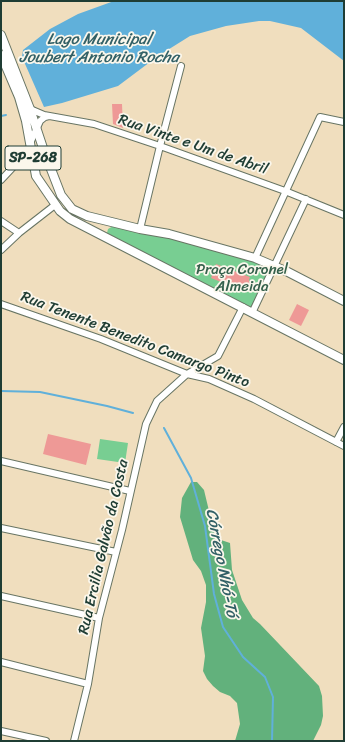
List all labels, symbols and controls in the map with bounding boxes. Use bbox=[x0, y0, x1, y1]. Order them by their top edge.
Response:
water label: Lago Municipal Joubert Antonio Rocha bbox=[19, 30, 179, 68]
street label: Rua Vinte e Um de Abril bbox=[116, 111, 270, 179]
road number: SP-268 bbox=[5, 146, 61, 170]
park label: Praça Coronel Almeida bbox=[196, 261, 288, 296]
street label: Rua Tenente Benedito Camargo Pinto bbox=[18, 288, 252, 392]
street label: Rua Ercilia Galvão da Costa bbox=[75, 458, 133, 636]
water label: Córrego Nhó-Tó bbox=[201, 507, 241, 619]

